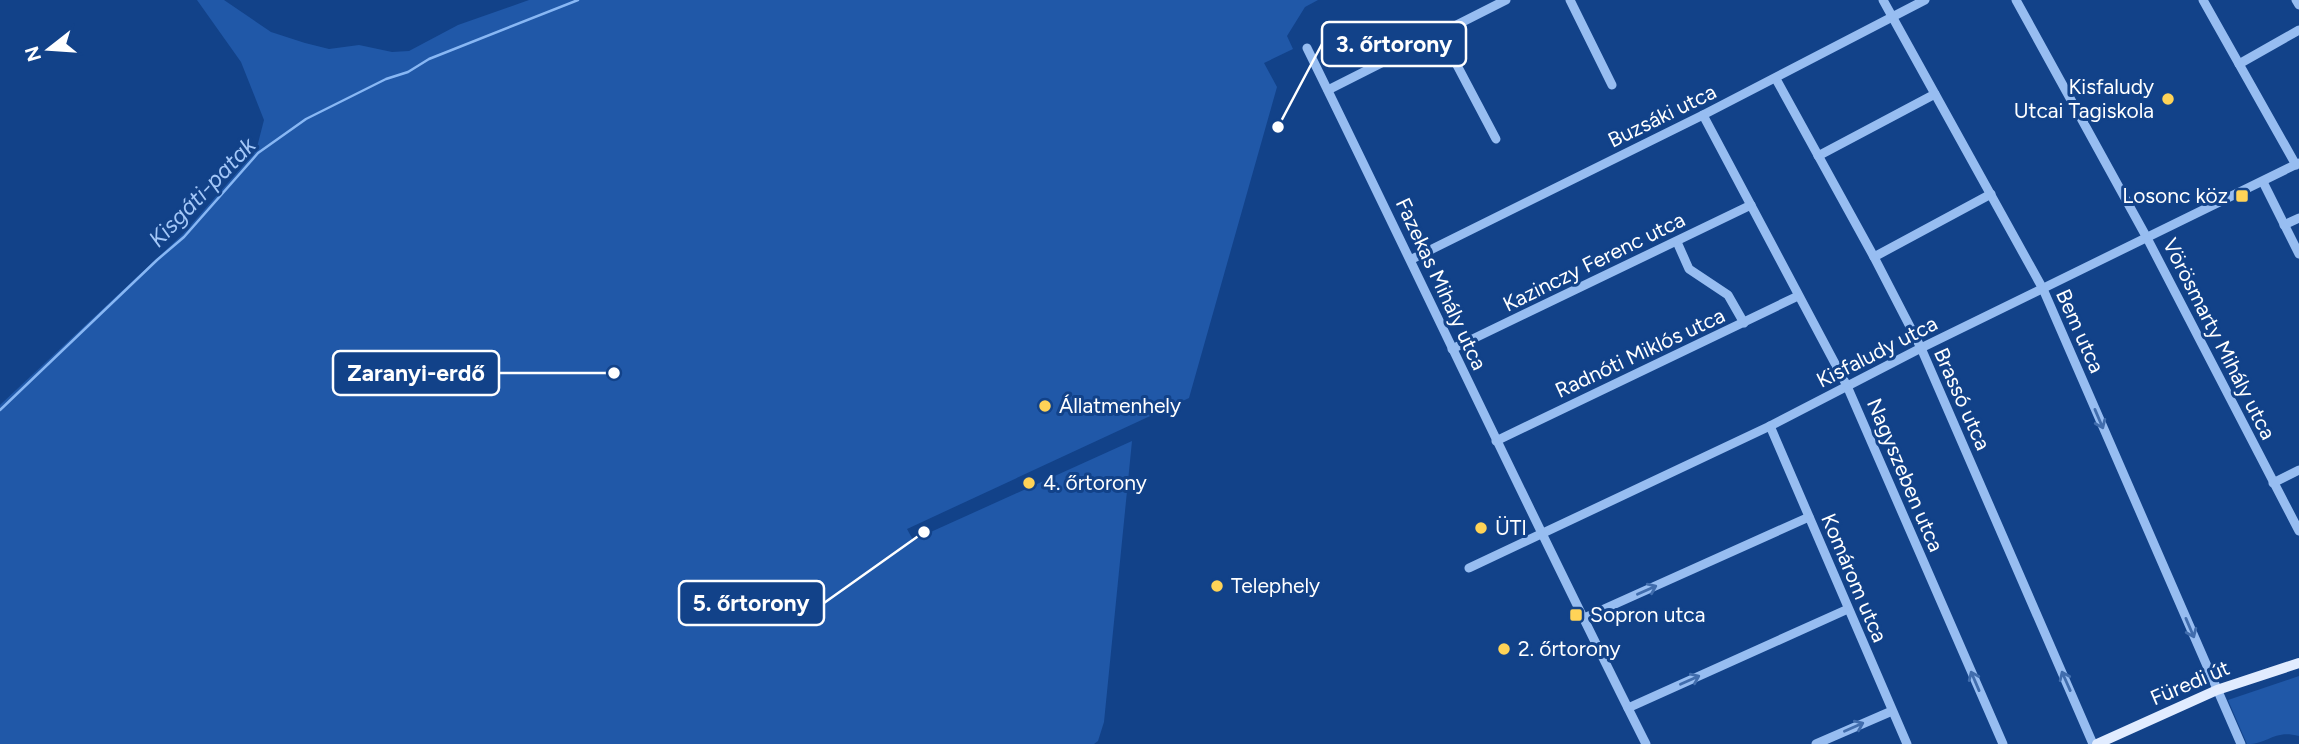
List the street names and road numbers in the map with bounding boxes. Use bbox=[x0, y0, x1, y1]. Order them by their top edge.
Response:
street label: Buzsáki utca bbox=[1604, 79, 1720, 152]
street label: Fazekas Mihály utca bbox=[1391, 194, 1492, 374]
street label: Kazinczy Ferenc utca bbox=[1499, 207, 1689, 316]
street label: Vörösmarty Mihály utca bbox=[2158, 234, 2281, 444]
street label: Bem utca bbox=[2051, 285, 2110, 377]
street label: Radnóti Miklós utca bbox=[1551, 302, 1729, 403]
street label: Kisfaludy utca bbox=[1812, 310, 1941, 393]
street label: Brassó utca bbox=[1929, 344, 1996, 454]
street label: Nagyszeben utca bbox=[1862, 394, 1949, 555]
street label: Komárom utca bbox=[1816, 510, 1893, 646]
street label: Füredi út bbox=[2146, 655, 2233, 710]

